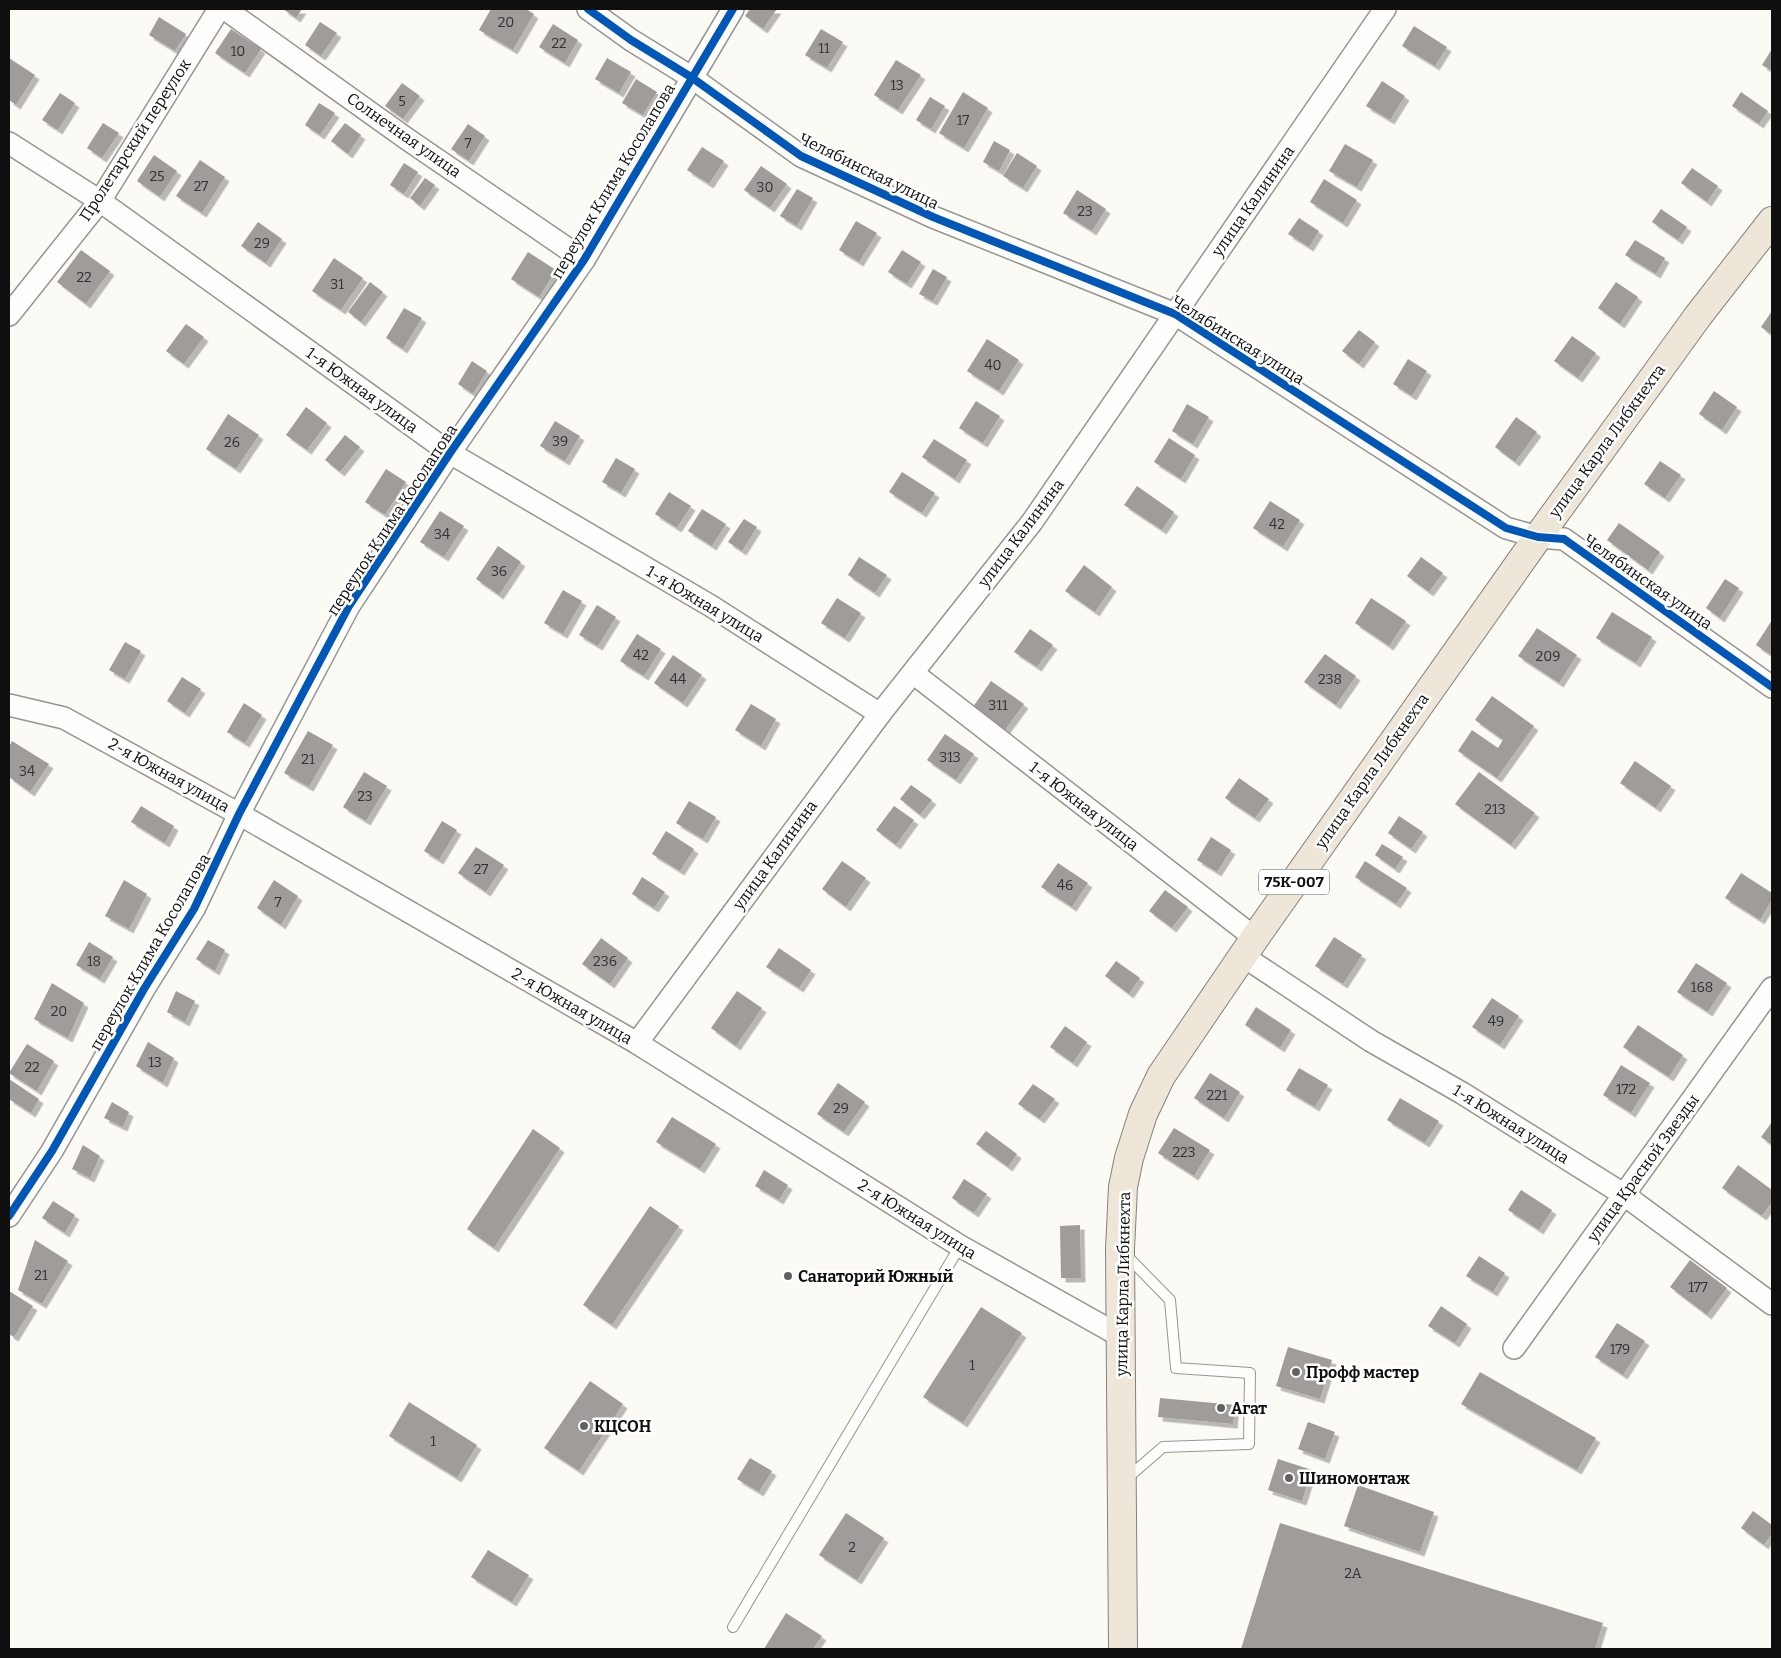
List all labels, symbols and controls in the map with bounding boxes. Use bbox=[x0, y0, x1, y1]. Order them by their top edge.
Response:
house number: 20 bbox=[498, 14, 514, 31]
house number: 22 bbox=[551, 35, 567, 52]
house number: 11 bbox=[818, 40, 830, 57]
house number: 10 bbox=[231, 43, 245, 60]
street label: Пролетарский переулок bbox=[75, 55, 195, 225]
house number: 13 bbox=[890, 77, 904, 94]
street label: переулок Клима Косолапова bbox=[547, 80, 679, 282]
street label: Солнечная улица bbox=[343, 88, 465, 182]
house number: 5 bbox=[398, 93, 406, 110]
house number: 17 bbox=[957, 112, 969, 129]
street label: Челябинская улица bbox=[796, 129, 942, 213]
house number: 7 bbox=[464, 135, 472, 152]
street label: улица Калинина bbox=[1207, 142, 1298, 261]
house number: 25 bbox=[149, 168, 165, 185]
house number: 27 bbox=[194, 178, 208, 195]
house number: 30 bbox=[757, 179, 773, 196]
house number: 23 bbox=[1077, 203, 1093, 220]
house number: 29 bbox=[254, 235, 270, 252]
house number: 22 bbox=[76, 269, 92, 286]
house number: 31 bbox=[330, 276, 344, 293]
street label: Челябинская улица bbox=[1168, 291, 1308, 389]
street label: 1-я Южная улица bbox=[302, 343, 422, 437]
house number: 40 bbox=[984, 357, 1002, 374]
street label: улица Карла Либкнехта bbox=[1544, 360, 1669, 522]
street label: переулок Клима Косолапова bbox=[323, 421, 461, 619]
house number: 39 bbox=[552, 433, 568, 450]
house number: 26 bbox=[224, 434, 240, 451]
street label: улица Калинина bbox=[974, 475, 1068, 592]
house number: 42 bbox=[1269, 516, 1285, 533]
house number: 34 bbox=[434, 526, 450, 543]
street label: Челябинская улица bbox=[1580, 530, 1716, 634]
street label: 1-я Южная улица bbox=[643, 561, 767, 647]
house number: 36 bbox=[491, 563, 507, 580]
house number: 42 bbox=[633, 647, 649, 664]
house number: 209 bbox=[1536, 648, 1560, 665]
house number: 44 bbox=[670, 671, 686, 688]
house number: 238 bbox=[1318, 671, 1342, 688]
street label: улица Карла Либкнехта bbox=[1311, 690, 1433, 853]
house number: 311 bbox=[988, 697, 1008, 714]
street label: 2-я Южная улица bbox=[105, 734, 233, 816]
house number: 313 bbox=[939, 749, 961, 766]
house number: 21 bbox=[301, 751, 315, 768]
street label: 1-я Южная улица bbox=[1026, 757, 1143, 855]
house number: 34 bbox=[19, 763, 35, 780]
house number: 23 bbox=[357, 788, 373, 805]
street label: улица Калинина bbox=[728, 796, 821, 914]
house number: 213 bbox=[1484, 801, 1506, 818]
street label: переулок Клима Косолапова bbox=[86, 850, 214, 1054]
house number: 27 bbox=[474, 861, 488, 878]
road number: 75К-007 bbox=[1259, 870, 1329, 894]
house number: 46 bbox=[1057, 877, 1073, 894]
house number: 7 bbox=[274, 894, 282, 911]
house number: 18 bbox=[87, 953, 101, 970]
house number: 236 bbox=[593, 953, 617, 970]
street label: 2-я Южная улица bbox=[508, 964, 636, 1048]
house number: 168 bbox=[1691, 979, 1713, 996]
house number: 20 bbox=[51, 1003, 67, 1020]
house number: 49 bbox=[1488, 1013, 1504, 1030]
house number: 13 bbox=[148, 1054, 162, 1071]
house number: 22 bbox=[24, 1059, 40, 1076]
street label: 1-я Южная улица bbox=[1449, 1081, 1573, 1168]
house number: 172 bbox=[1616, 1081, 1636, 1098]
house number: 221 bbox=[1207, 1087, 1228, 1104]
street label: улица Красной Звезды bbox=[1582, 1090, 1703, 1246]
house number: 29 bbox=[833, 1100, 849, 1117]
house number: 223 bbox=[1172, 1144, 1196, 1161]
street label: 2-я Южная улица bbox=[854, 1175, 980, 1263]
street label: улица Карла Либкнехта bbox=[1112, 1191, 1134, 1378]
house number: 21 bbox=[34, 1267, 48, 1284]
place label: Санаторий Южный bbox=[798, 1267, 953, 1286]
marker: Санаторий Южный bbox=[782, 1270, 794, 1282]
house number: 177 bbox=[1688, 1279, 1708, 1296]
house number: 179 bbox=[1610, 1341, 1630, 1358]
house number: 1 bbox=[969, 1357, 975, 1374]
place label: Профф мастер bbox=[1306, 1363, 1420, 1382]
marker: Профф мастер bbox=[1290, 1366, 1302, 1378]
place label: Агат bbox=[1231, 1399, 1267, 1418]
marker: Агат bbox=[1215, 1402, 1227, 1414]
place label: КЦСОН bbox=[594, 1417, 652, 1436]
marker: КЦСОН bbox=[578, 1420, 590, 1432]
house number: 1 bbox=[430, 1433, 436, 1450]
place label: Шиномонтаж bbox=[1299, 1469, 1410, 1488]
marker: Шиномонтаж bbox=[1283, 1472, 1295, 1484]
house number: 2 bbox=[848, 1539, 856, 1556]
house number: 2А bbox=[1344, 1565, 1362, 1582]

